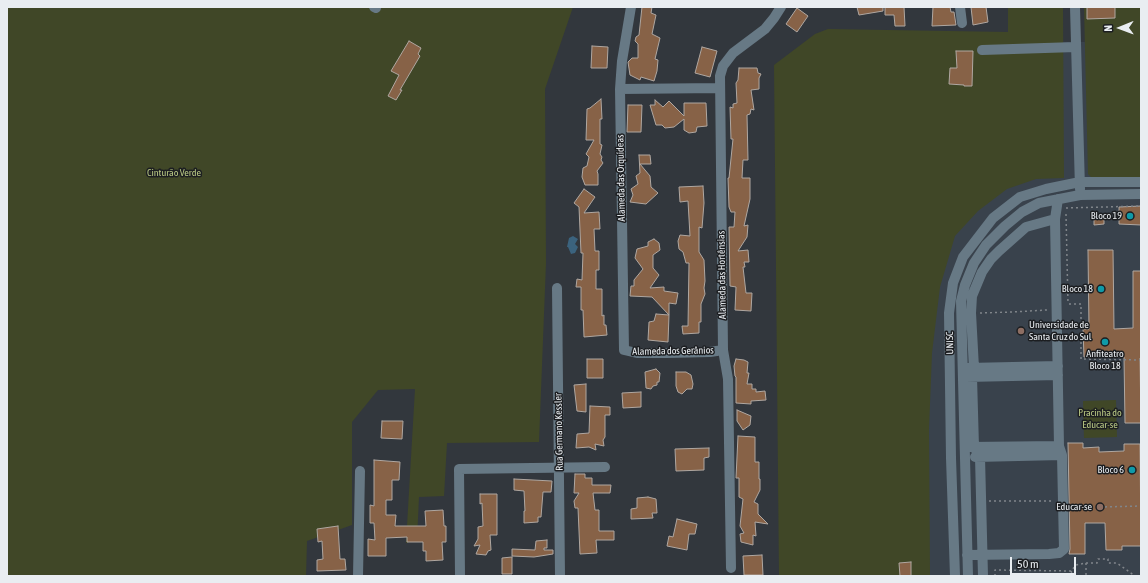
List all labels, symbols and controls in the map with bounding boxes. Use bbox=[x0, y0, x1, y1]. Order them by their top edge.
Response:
north arrow bbox=[1100, 8, 1140, 48]
text: N bbox=[1102, 25, 1114, 32]
street label: Alameda das Orquídeas bbox=[614, 134, 628, 222]
park label: Cinturão Verde bbox=[147, 167, 201, 179]
place label: Bloco 19 bbox=[1091, 210, 1122, 222]
marker: Bloco 19 bbox=[1125, 211, 1135, 221]
street label: Alameda das Hortênsias bbox=[715, 231, 729, 319]
place label: Bloco 18 bbox=[1062, 283, 1093, 295]
marker: Bloco 18 bbox=[1096, 284, 1106, 294]
place label: Universidade de Santa Cruz do Sul bbox=[1029, 319, 1091, 342]
marker: Universidade de Santa Cruz do Sul bbox=[1016, 326, 1026, 336]
street label: UNISC bbox=[944, 331, 956, 355]
marker: Anfiteatro Bloco 18 bbox=[1100, 337, 1110, 347]
street label: Alameda dos Gerânios bbox=[632, 344, 714, 358]
place label: Anfiteatro Bloco 18 bbox=[1086, 348, 1124, 372]
street label: Rua Germano Kessler bbox=[552, 393, 566, 471]
park label: Pracinha do Educar-se bbox=[1078, 407, 1122, 430]
place label: Bloco 6 bbox=[1098, 464, 1124, 476]
marker: Bloco 6 bbox=[1127, 465, 1137, 475]
place label: Educar-se bbox=[1056, 501, 1092, 513]
marker: Educar-se bbox=[1095, 502, 1105, 512]
scale bar bbox=[1012, 549, 1078, 575]
text: 50 m bbox=[1017, 557, 1039, 571]

